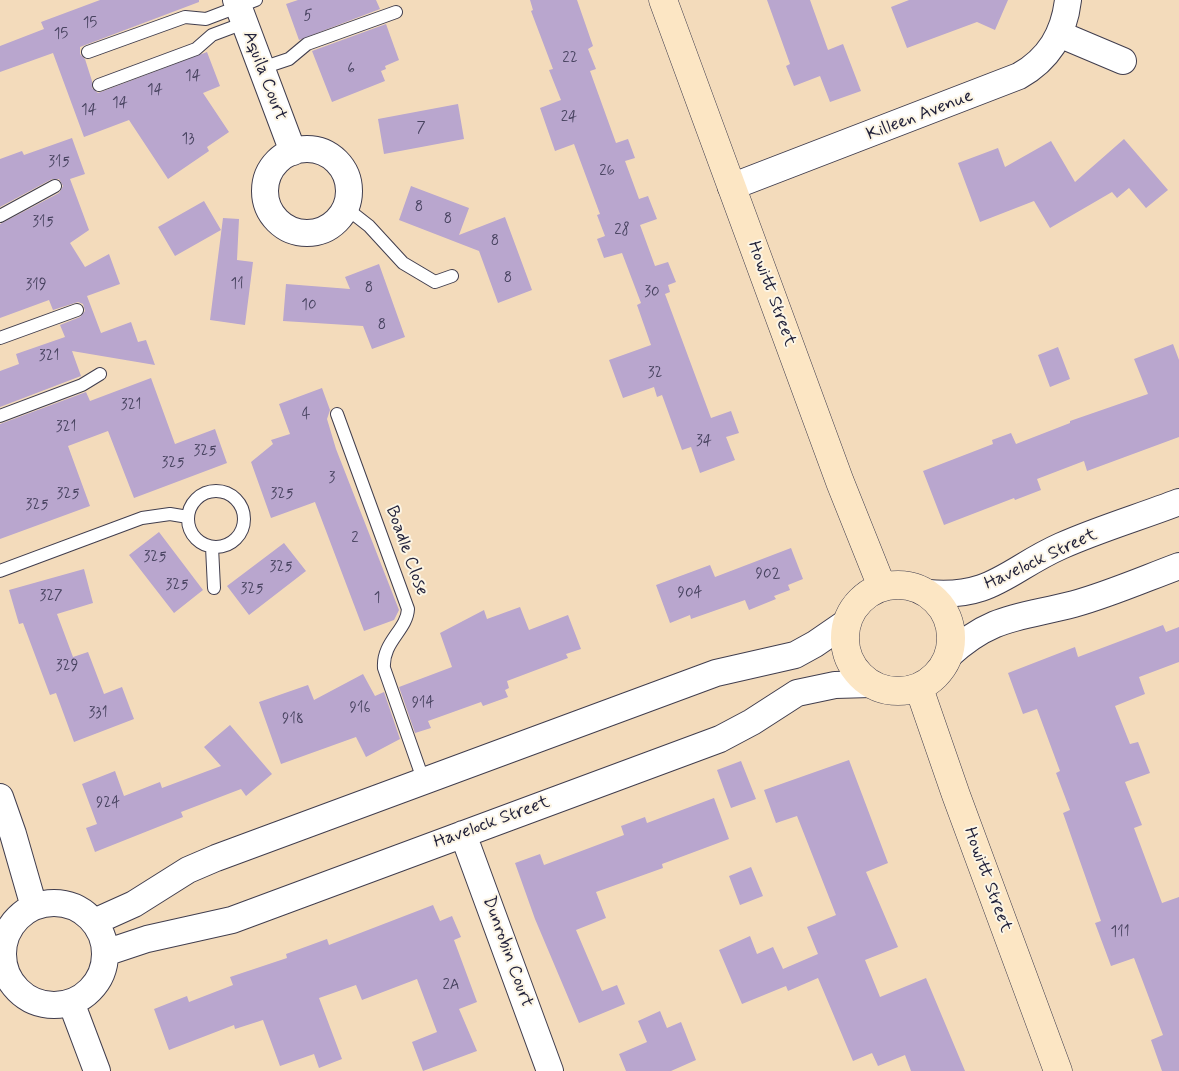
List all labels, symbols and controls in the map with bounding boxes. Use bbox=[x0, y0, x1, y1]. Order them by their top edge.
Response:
house number: 5 bbox=[304, 8, 312, 26]
house number: 15 bbox=[83, 15, 97, 33]
house number: 15 bbox=[54, 26, 68, 44]
street label: Aquila Court bbox=[237, 28, 291, 124]
house number: 22 bbox=[562, 50, 578, 68]
house number: 6 bbox=[347, 61, 355, 79]
house number: 14 bbox=[185, 68, 201, 86]
house number: 14 bbox=[147, 82, 163, 100]
street label: Killeen Avenue bbox=[864, 86, 976, 146]
house number: 14 bbox=[112, 95, 128, 113]
house number: 14 bbox=[81, 102, 97, 120]
house number: 24 bbox=[561, 109, 577, 127]
house number: 7 bbox=[416, 120, 426, 138]
house number: 13 bbox=[181, 131, 195, 149]
house number: 315 bbox=[48, 154, 70, 172]
house number: 26 bbox=[599, 163, 615, 181]
house number: 8 bbox=[415, 199, 423, 217]
house number: 8 bbox=[444, 211, 452, 229]
house number: 315 bbox=[32, 214, 54, 232]
house number: 28 bbox=[614, 222, 630, 240]
house number: 8 bbox=[491, 233, 499, 251]
street label: Howitt Street bbox=[742, 239, 800, 349]
house number: 8 bbox=[504, 270, 512, 288]
house number: 11 bbox=[230, 276, 244, 294]
house number: 319 bbox=[25, 277, 47, 295]
house number: 8 bbox=[365, 280, 373, 298]
house number: 30 bbox=[644, 284, 660, 302]
house number: 10 bbox=[301, 297, 317, 315]
house number: 8 bbox=[378, 317, 386, 335]
house number: 321 bbox=[39, 348, 59, 366]
house number: 32 bbox=[648, 365, 662, 383]
house number: 321 bbox=[121, 397, 141, 415]
house number: 4 bbox=[302, 406, 310, 424]
house number: 321 bbox=[56, 419, 76, 437]
house number: 34 bbox=[696, 433, 712, 451]
house number: 325 bbox=[193, 443, 217, 461]
house number: 325 bbox=[161, 455, 185, 473]
house number: 3 bbox=[329, 470, 335, 488]
house number: 325 bbox=[56, 486, 80, 504]
house number: 325 bbox=[270, 486, 294, 504]
house number: 325 bbox=[25, 497, 49, 515]
street label: Boadle Close bbox=[380, 503, 432, 599]
street label: Havelock Street bbox=[981, 524, 1101, 596]
house number: 2 bbox=[351, 530, 359, 548]
house number: 325 bbox=[143, 549, 167, 567]
house number: 325 bbox=[269, 559, 293, 577]
house number: 902 bbox=[756, 566, 780, 584]
house number: 325 bbox=[165, 577, 189, 595]
house number: 325 bbox=[240, 581, 264, 599]
house number: 904 bbox=[678, 585, 702, 603]
house number: 327 bbox=[39, 588, 63, 606]
house number: 1 bbox=[374, 590, 380, 608]
house number: 329 bbox=[56, 658, 78, 676]
house number: 914 bbox=[412, 695, 434, 713]
house number: 916 bbox=[350, 700, 370, 718]
house number: 331 bbox=[89, 705, 107, 723]
house number: 918 bbox=[282, 711, 304, 729]
street label: Havelock Street bbox=[431, 792, 553, 854]
house number: 924 bbox=[96, 795, 120, 813]
street label: Howitt Street bbox=[958, 825, 1016, 935]
street label: Dunrobin Court bbox=[477, 894, 537, 1010]
house number: 111 bbox=[1111, 924, 1129, 942]
house number: 2A bbox=[442, 977, 460, 995]

